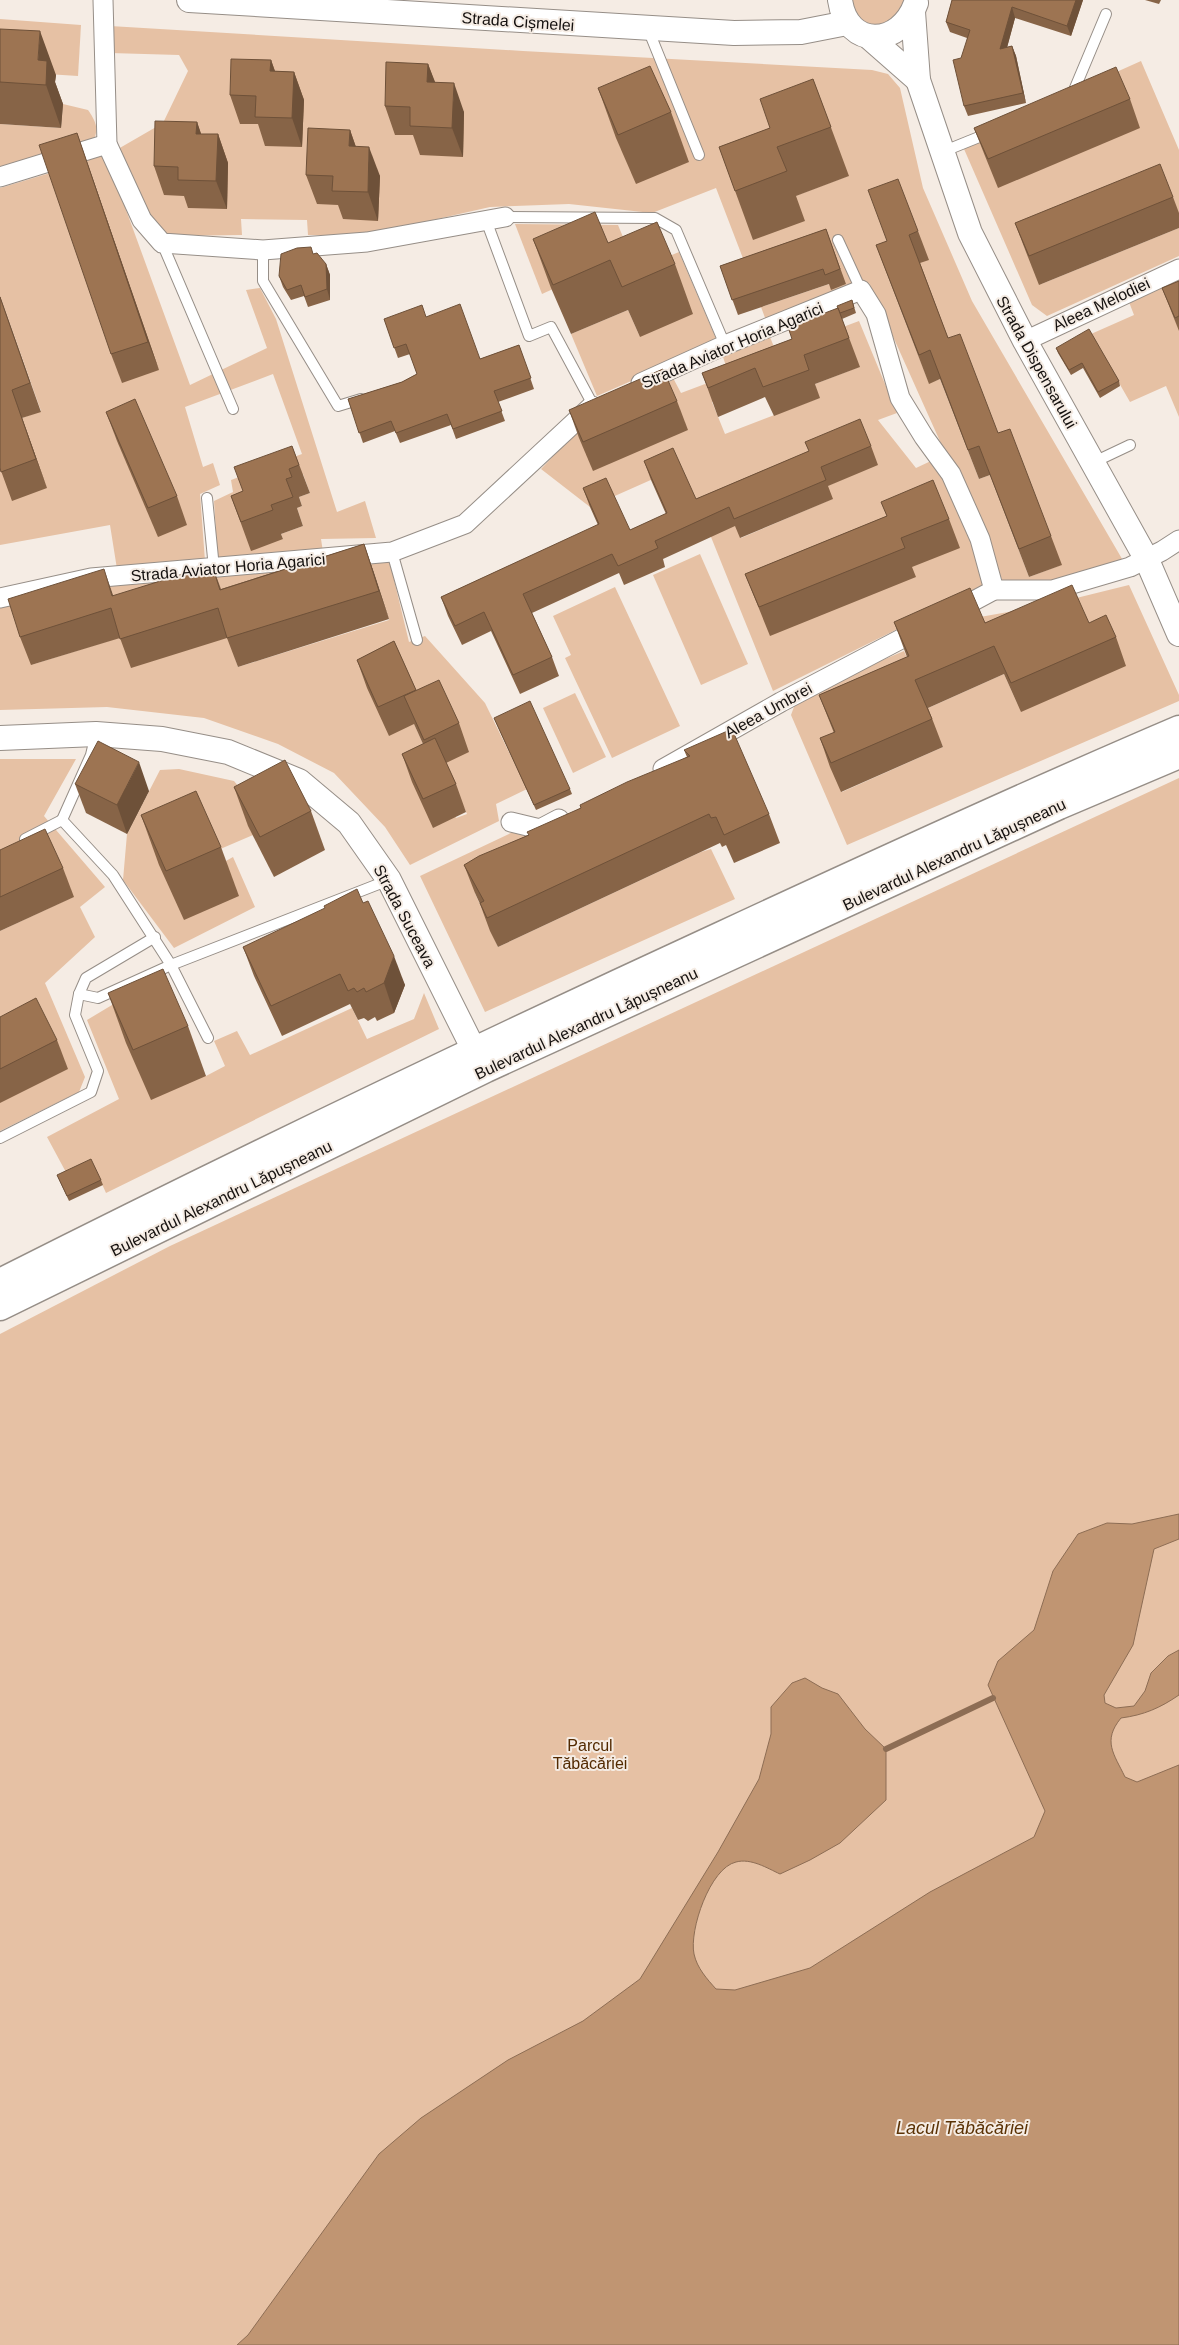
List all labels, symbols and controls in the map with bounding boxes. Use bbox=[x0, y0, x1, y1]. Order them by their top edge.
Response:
street label: Strada Cișmelei bbox=[461, 9, 575, 34]
street label: Aleea Melodiei bbox=[1050, 275, 1152, 334]
street label: Strada Dispensarului bbox=[993, 293, 1080, 431]
street label: Strada Aviator Horia Agarici bbox=[639, 299, 825, 391]
street label: Strada Aviator Horia Agarici bbox=[130, 551, 326, 584]
street label: Aleea Umbrei bbox=[722, 680, 815, 741]
street label: Bulevardul Alexandru Lăpușneanu bbox=[840, 795, 1068, 914]
street label: Strada Suceava bbox=[370, 862, 439, 971]
street label: Bulevardul Alexandru Lăpușneanu bbox=[472, 964, 700, 1083]
street label: Bulevardul Alexandru Lăpușneanu bbox=[108, 1137, 334, 1260]
park label: Parcul Tăbăcăriei bbox=[553, 1737, 627, 1772]
water label: Lacul Tăbăcăriei bbox=[896, 2118, 1029, 2138]

